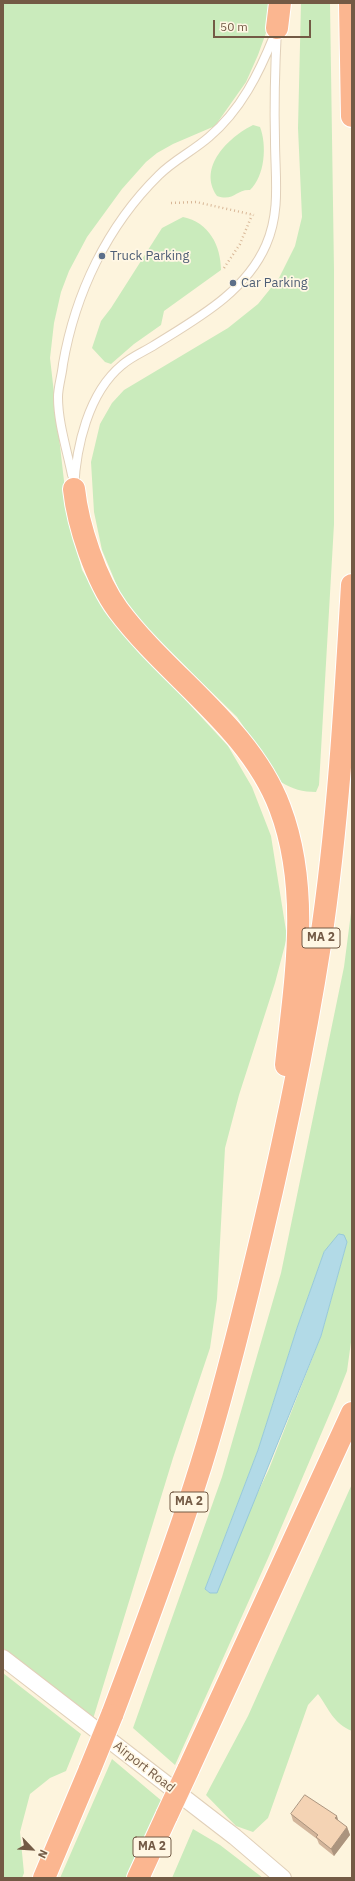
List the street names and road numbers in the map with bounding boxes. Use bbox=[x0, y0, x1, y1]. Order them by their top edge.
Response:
road number: MA 2 bbox=[302, 928, 340, 948]
road number: MA 2 bbox=[170, 1492, 208, 1512]
street label: Airport Road bbox=[110, 1738, 178, 1796]
road number: MA 2 bbox=[133, 1837, 171, 1857]

